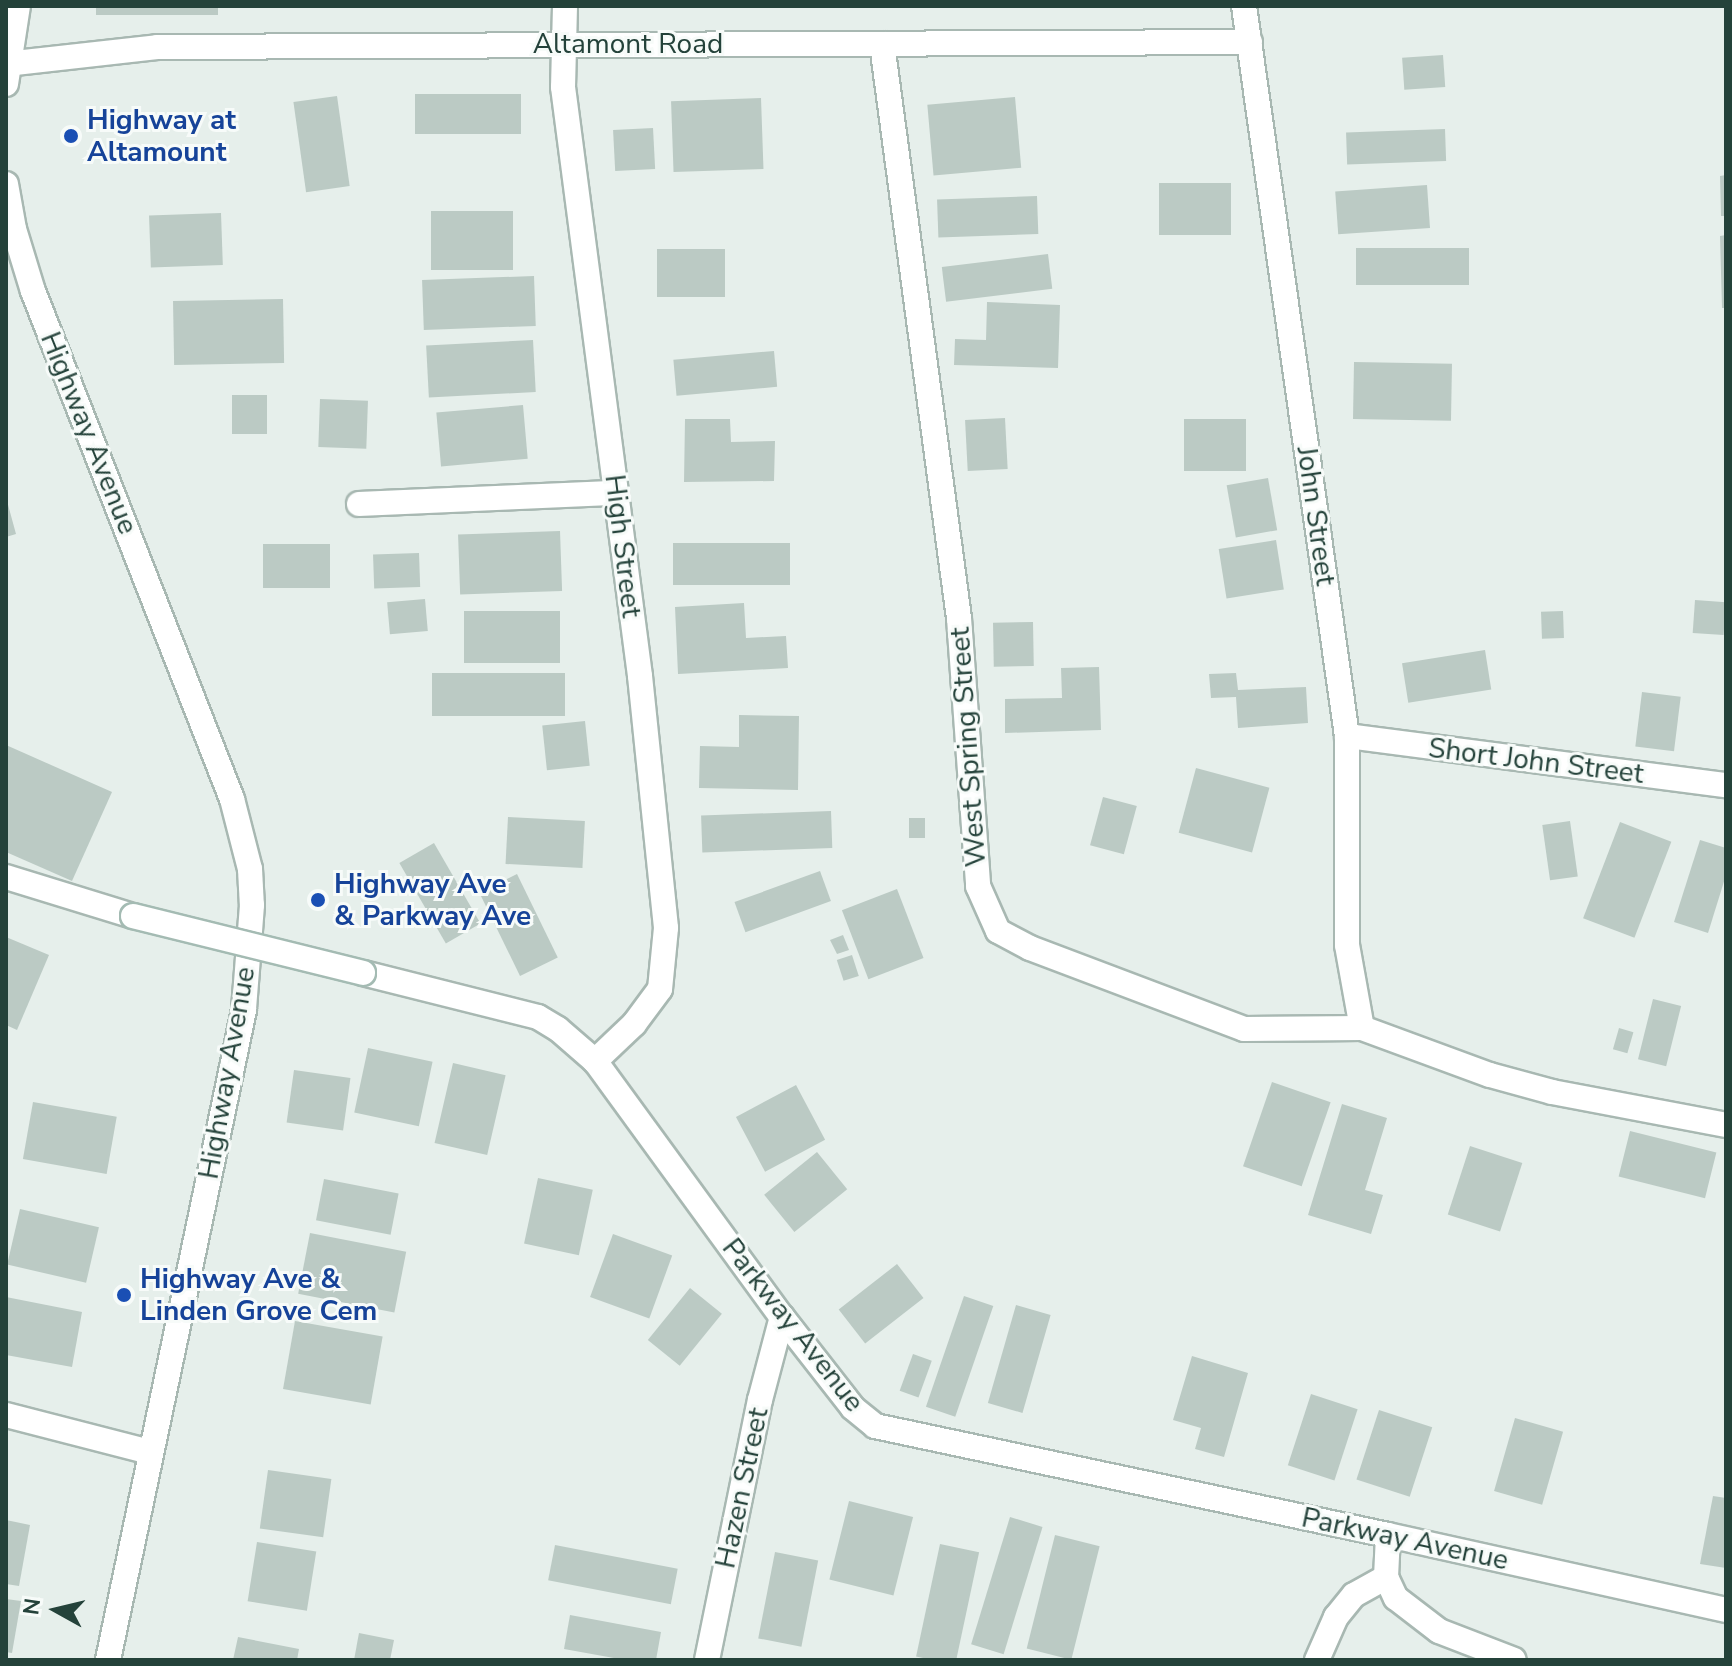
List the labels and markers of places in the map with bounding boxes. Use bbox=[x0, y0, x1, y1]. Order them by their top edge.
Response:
place label: Highway at Altamount bbox=[87, 103, 236, 169]
marker: Highway at Altamount bbox=[62, 127, 80, 145]
place label: Highway Ave & Parkway Ave bbox=[334, 867, 531, 933]
marker: Highway Ave & Parkway Ave bbox=[309, 891, 327, 909]
place label: Highway Ave & Linden Grove Cem bbox=[140, 1262, 377, 1328]
marker: Highway Ave & Linden Grove Cem bbox=[115, 1286, 133, 1304]

